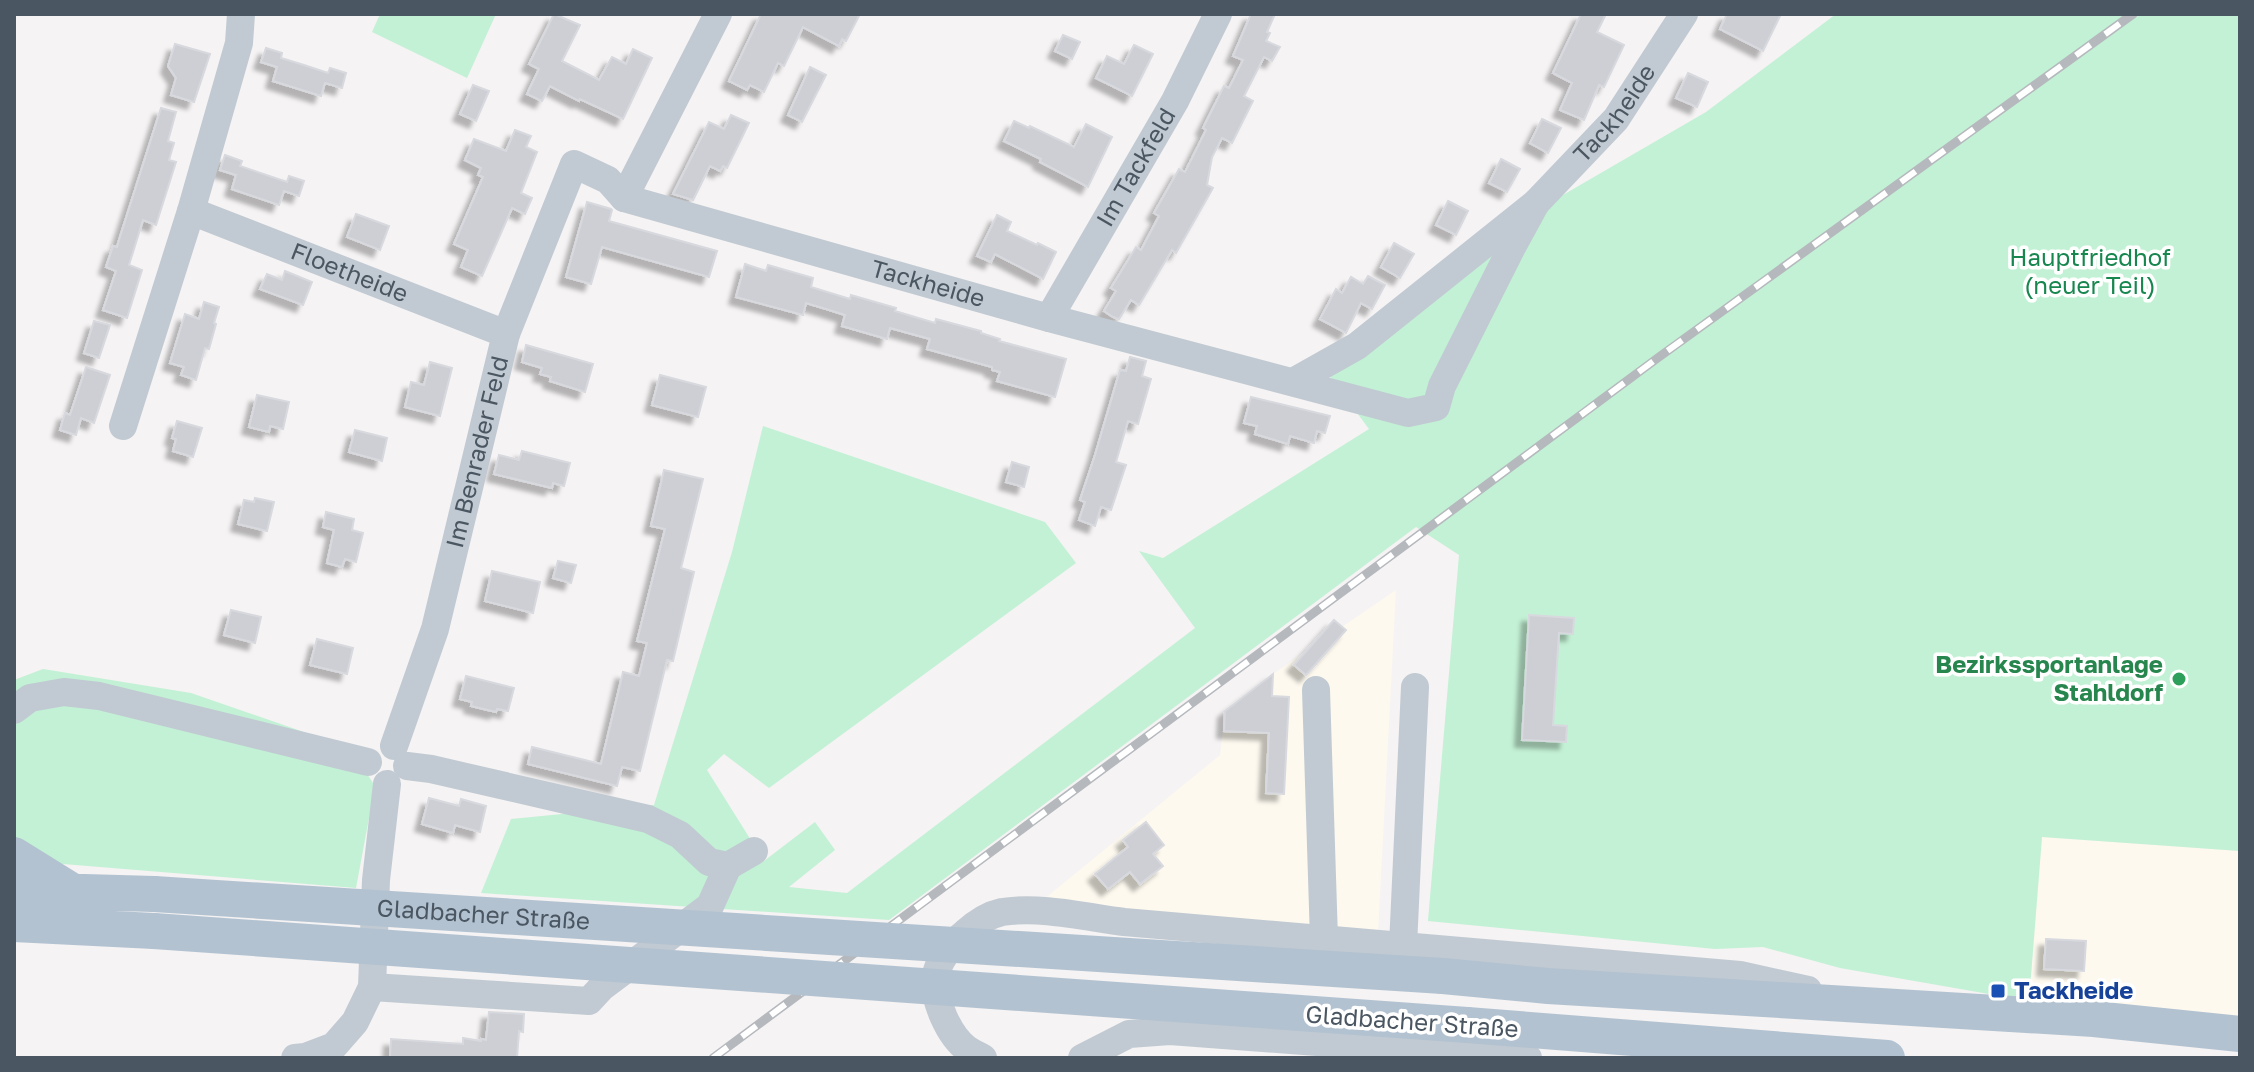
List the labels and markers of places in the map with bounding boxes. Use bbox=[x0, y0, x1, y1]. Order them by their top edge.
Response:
place label: Bezirkssportanlage Stahldorf bbox=[1935, 649, 2163, 706]
marker: Bezirkssportanlage Stahldorf bbox=[2170, 670, 2188, 688]
place label: Tackheide bbox=[2014, 975, 2134, 1004]
marker: Tackheide bbox=[1989, 982, 2007, 1000]

